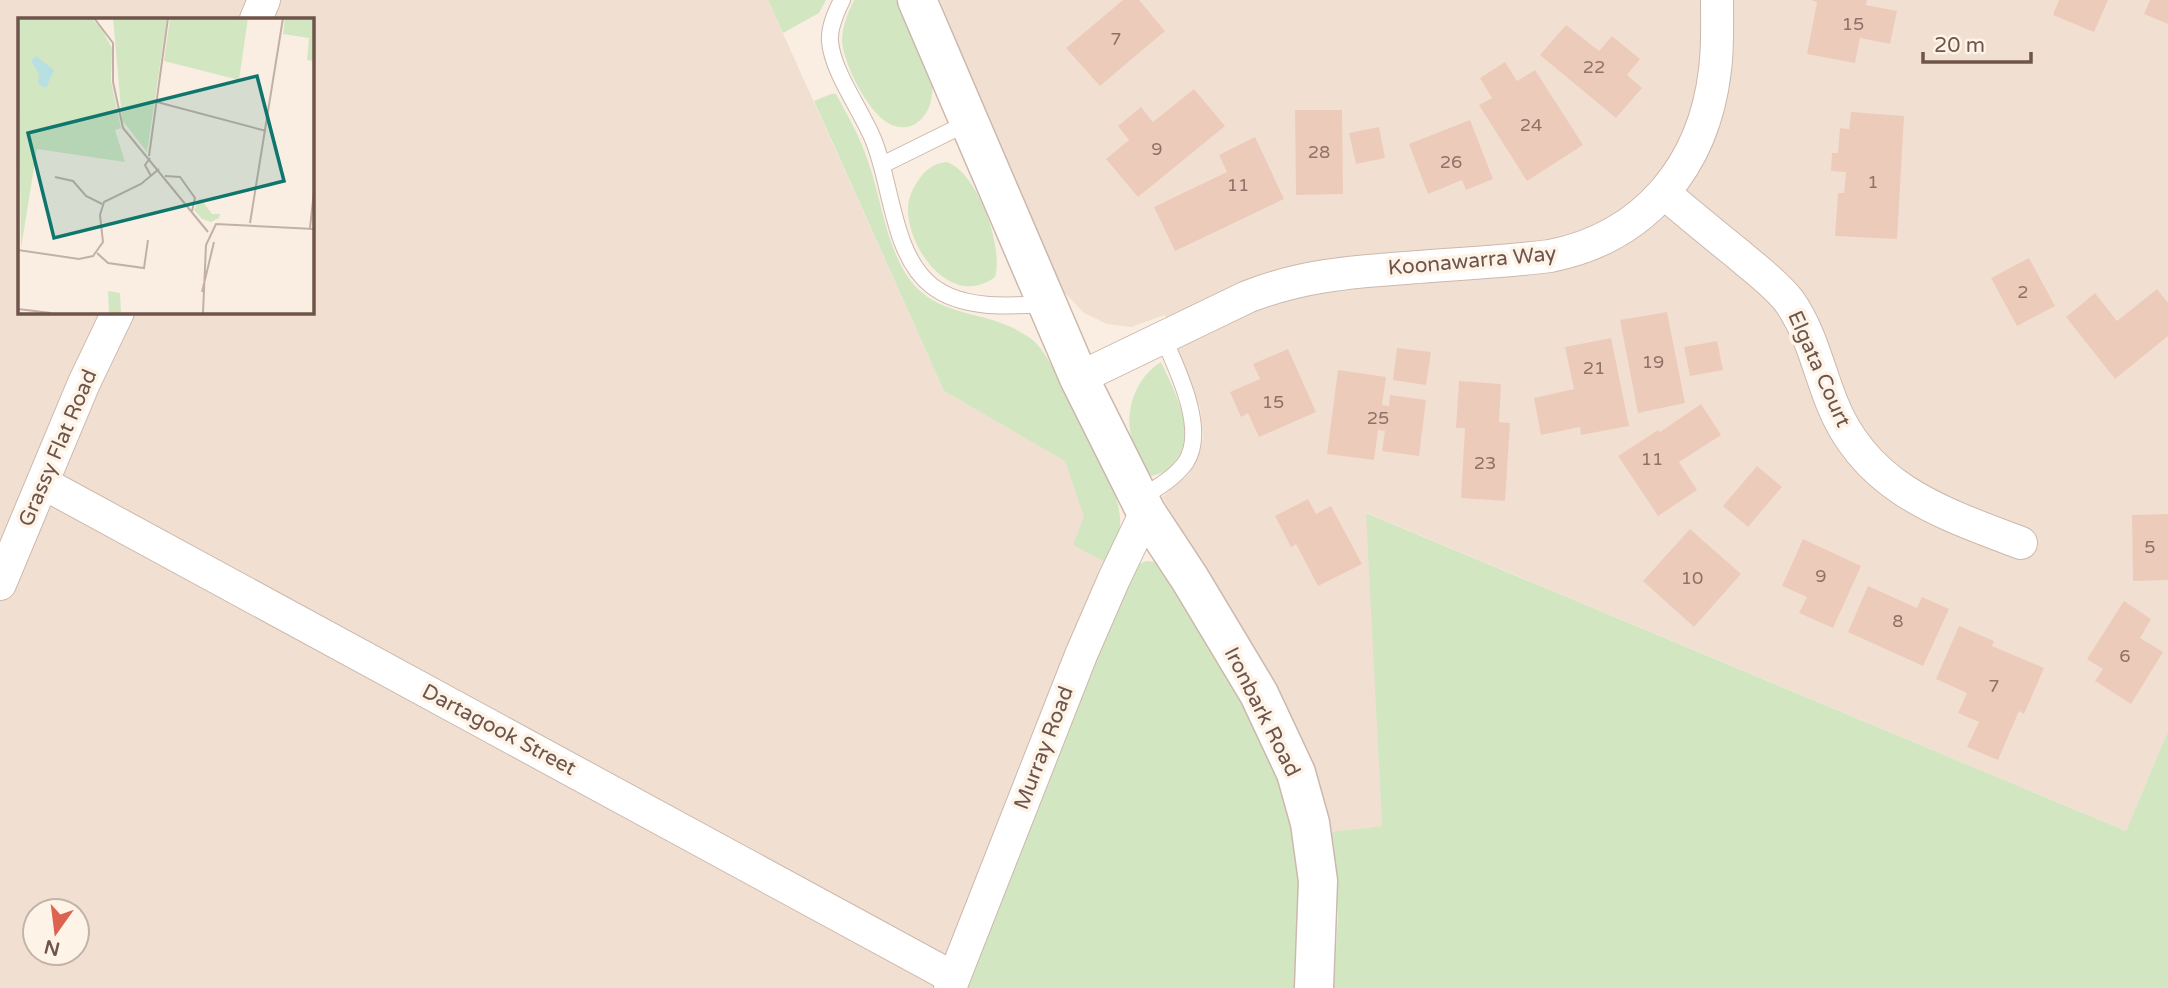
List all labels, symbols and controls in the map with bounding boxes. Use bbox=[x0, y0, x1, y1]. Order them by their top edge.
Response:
house number: 15 bbox=[1842, 13, 1864, 35]
inset map bbox=[18, 18, 313, 313]
scale bar bbox=[1923, 21, 2032, 65]
house number: 7 bbox=[1110, 28, 1122, 50]
text: 20 m bbox=[1934, 33, 1985, 58]
house number: 22 bbox=[1583, 56, 1605, 78]
house number: 24 bbox=[1520, 114, 1542, 136]
house number: 9 bbox=[1151, 138, 1163, 160]
house number: 28 bbox=[1308, 141, 1330, 163]
house number: 26 bbox=[1440, 151, 1462, 173]
house number: 1 bbox=[1867, 171, 1879, 193]
house number: 11 bbox=[1227, 174, 1249, 196]
street label: Koonawarra Way bbox=[1387, 241, 1557, 281]
house number: 2 bbox=[2017, 281, 2029, 303]
street label: Elgata Court bbox=[1782, 307, 1856, 431]
house number: 19 bbox=[1642, 351, 1664, 373]
house number: 21 bbox=[1583, 357, 1605, 379]
street label: Grassy Flat Road bbox=[14, 366, 102, 530]
house number: 15 bbox=[1262, 391, 1284, 413]
house number: 25 bbox=[1367, 407, 1389, 429]
house number: 11 bbox=[1641, 448, 1663, 470]
house number: 23 bbox=[1474, 452, 1496, 474]
house number: 5 bbox=[2144, 536, 2156, 558]
house number: 9 bbox=[1815, 565, 1827, 587]
house number: 10 bbox=[1681, 567, 1703, 589]
house number: 8 bbox=[1892, 610, 1904, 632]
street label: Ironbark Road bbox=[1219, 643, 1305, 781]
house number: 6 bbox=[2119, 645, 2131, 667]
house number: 7 bbox=[1988, 675, 2000, 697]
street label: Dartagook Street bbox=[418, 679, 580, 781]
street label: Murray Road bbox=[1009, 683, 1079, 813]
north arrow bbox=[21, 897, 91, 967]
text: N bbox=[42, 935, 62, 960]

